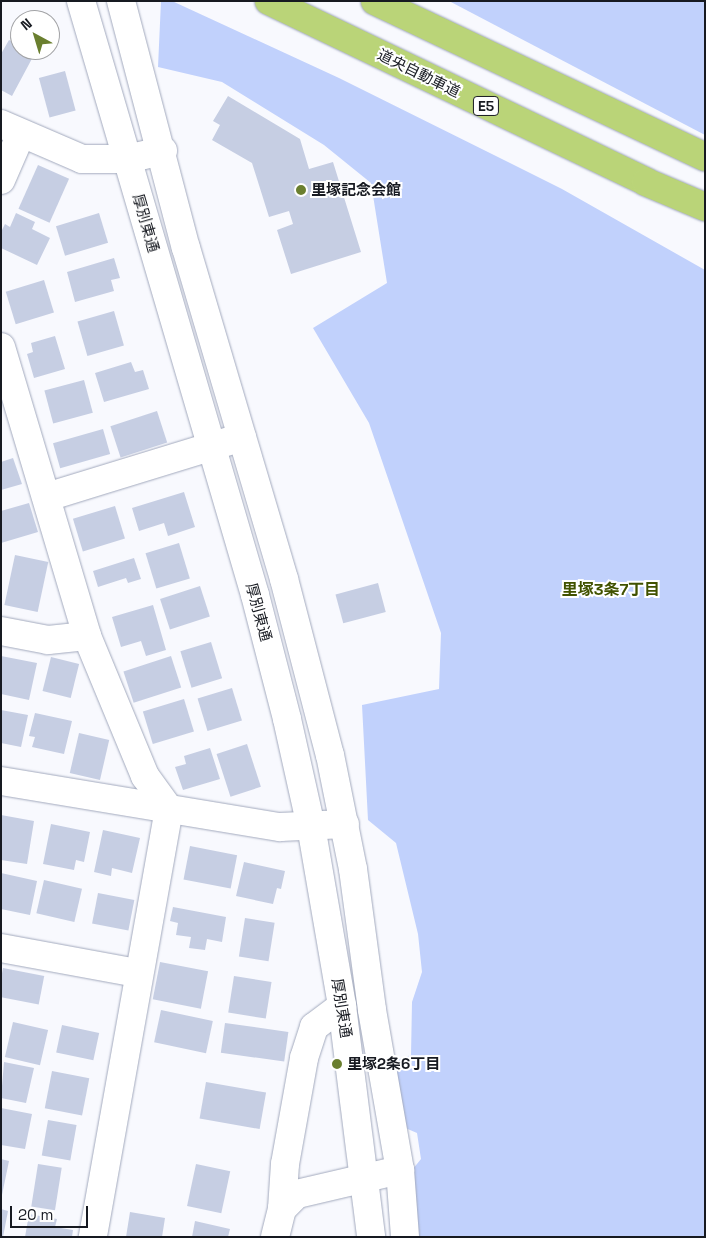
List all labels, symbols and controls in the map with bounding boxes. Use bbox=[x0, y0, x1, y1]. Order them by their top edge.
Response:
north arrow bbox=[10, 10, 60, 60]
text: N bbox=[17, 14, 35, 34]
street label: 道央自動車道 bbox=[375, 45, 463, 101]
road number: E5 bbox=[472, 94, 500, 118]
place label: 里塚記念会館 bbox=[311, 181, 401, 199]
marker: 里塚記念会館 bbox=[295, 184, 307, 196]
street label: 厚別東通 bbox=[129, 192, 163, 254]
district label: 里塚3条7丁目 bbox=[562, 580, 660, 600]
street label: 厚別東通 bbox=[243, 581, 275, 643]
street label: 厚別東通 bbox=[328, 977, 356, 1039]
place label: 里塚2条6丁目 bbox=[347, 1055, 440, 1073]
marker: 里塚2条6丁目 bbox=[331, 1058, 343, 1070]
scale bar bbox=[12, 1196, 90, 1228]
text: 20 m bbox=[18, 1205, 53, 1224]

